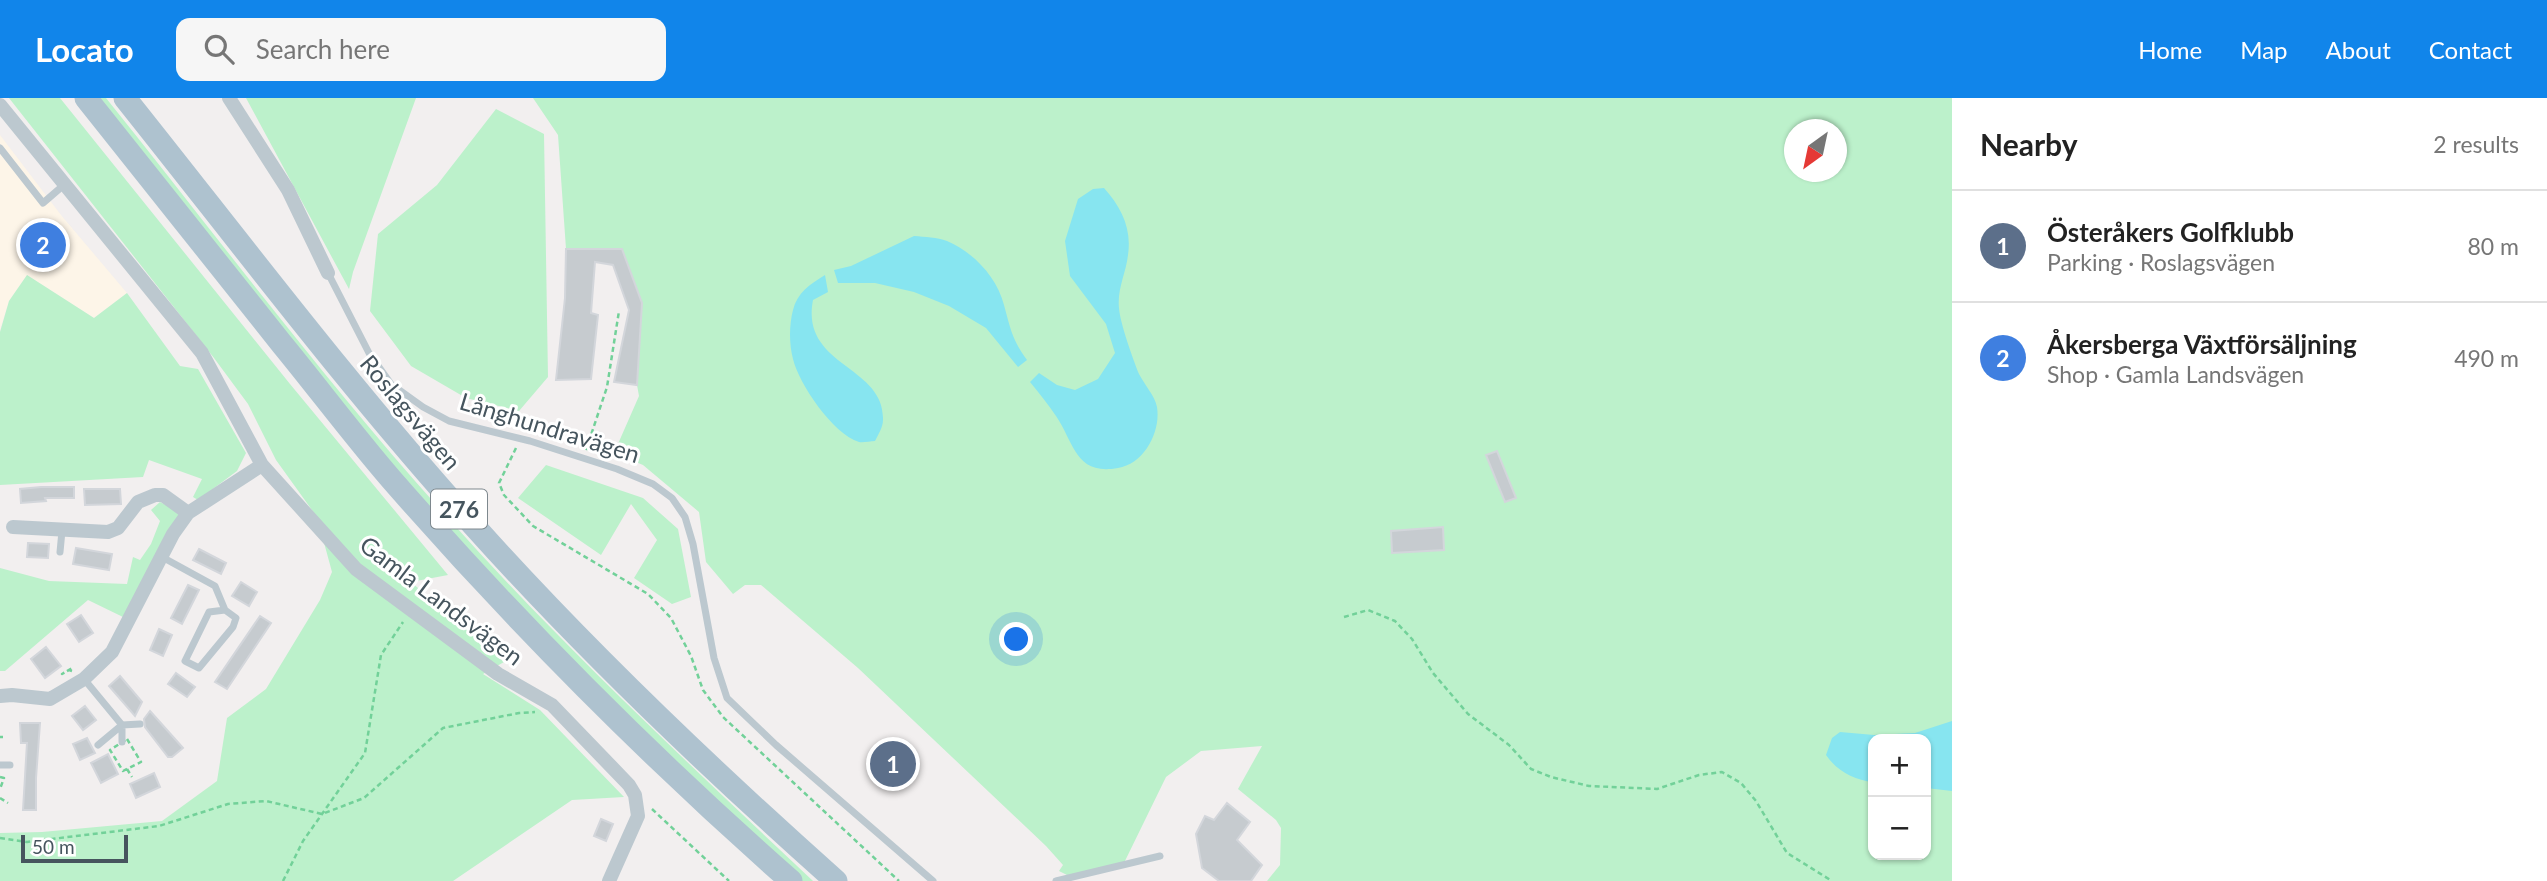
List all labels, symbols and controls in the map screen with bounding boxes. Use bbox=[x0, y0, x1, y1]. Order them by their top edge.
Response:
search box bbox=[176, 18, 666, 81]
text: Locato bbox=[35, 29, 134, 69]
icon: search bbox=[200, 30, 238, 68]
text: Search here bbox=[256, 33, 390, 65]
text: Home bbox=[2138, 35, 2202, 64]
text: Map bbox=[2240, 35, 2288, 64]
text: About bbox=[2326, 35, 2391, 64]
text: Contact bbox=[2429, 35, 2512, 64]
north arrow bbox=[1784, 119, 1847, 182]
text: Nearby bbox=[1980, 126, 2078, 162]
text: 2 results bbox=[2433, 130, 2519, 158]
text: Österåkers Golfklubb bbox=[2047, 216, 2294, 248]
pin: 2 bbox=[20, 219, 66, 271]
text: 1 bbox=[1996, 232, 2010, 260]
text: 80 m bbox=[2468, 232, 2519, 260]
text: Parking · Roslagsvägen bbox=[2047, 248, 2275, 276]
text: Åkersberga Växtförsäljning bbox=[2047, 328, 2357, 360]
text: 2 bbox=[1996, 344, 2010, 372]
text: 490 m bbox=[2454, 344, 2519, 372]
street label: Roslagsvägen bbox=[355, 349, 467, 475]
text: Shop · Gamla Landsvägen bbox=[2047, 360, 2304, 388]
street label: Långhundravägen bbox=[457, 386, 643, 468]
road number: 276 bbox=[431, 490, 487, 528]
street label: Gamla Landsvägen bbox=[355, 529, 529, 671]
your location bbox=[999, 622, 1033, 656]
map controls bbox=[1868, 734, 1931, 860]
button: + bbox=[1868, 734, 1931, 797]
pin: 1 bbox=[870, 738, 916, 790]
button: − bbox=[1868, 797, 1931, 860]
scale bar bbox=[21, 832, 128, 864]
text: 50 m bbox=[32, 835, 75, 858]

